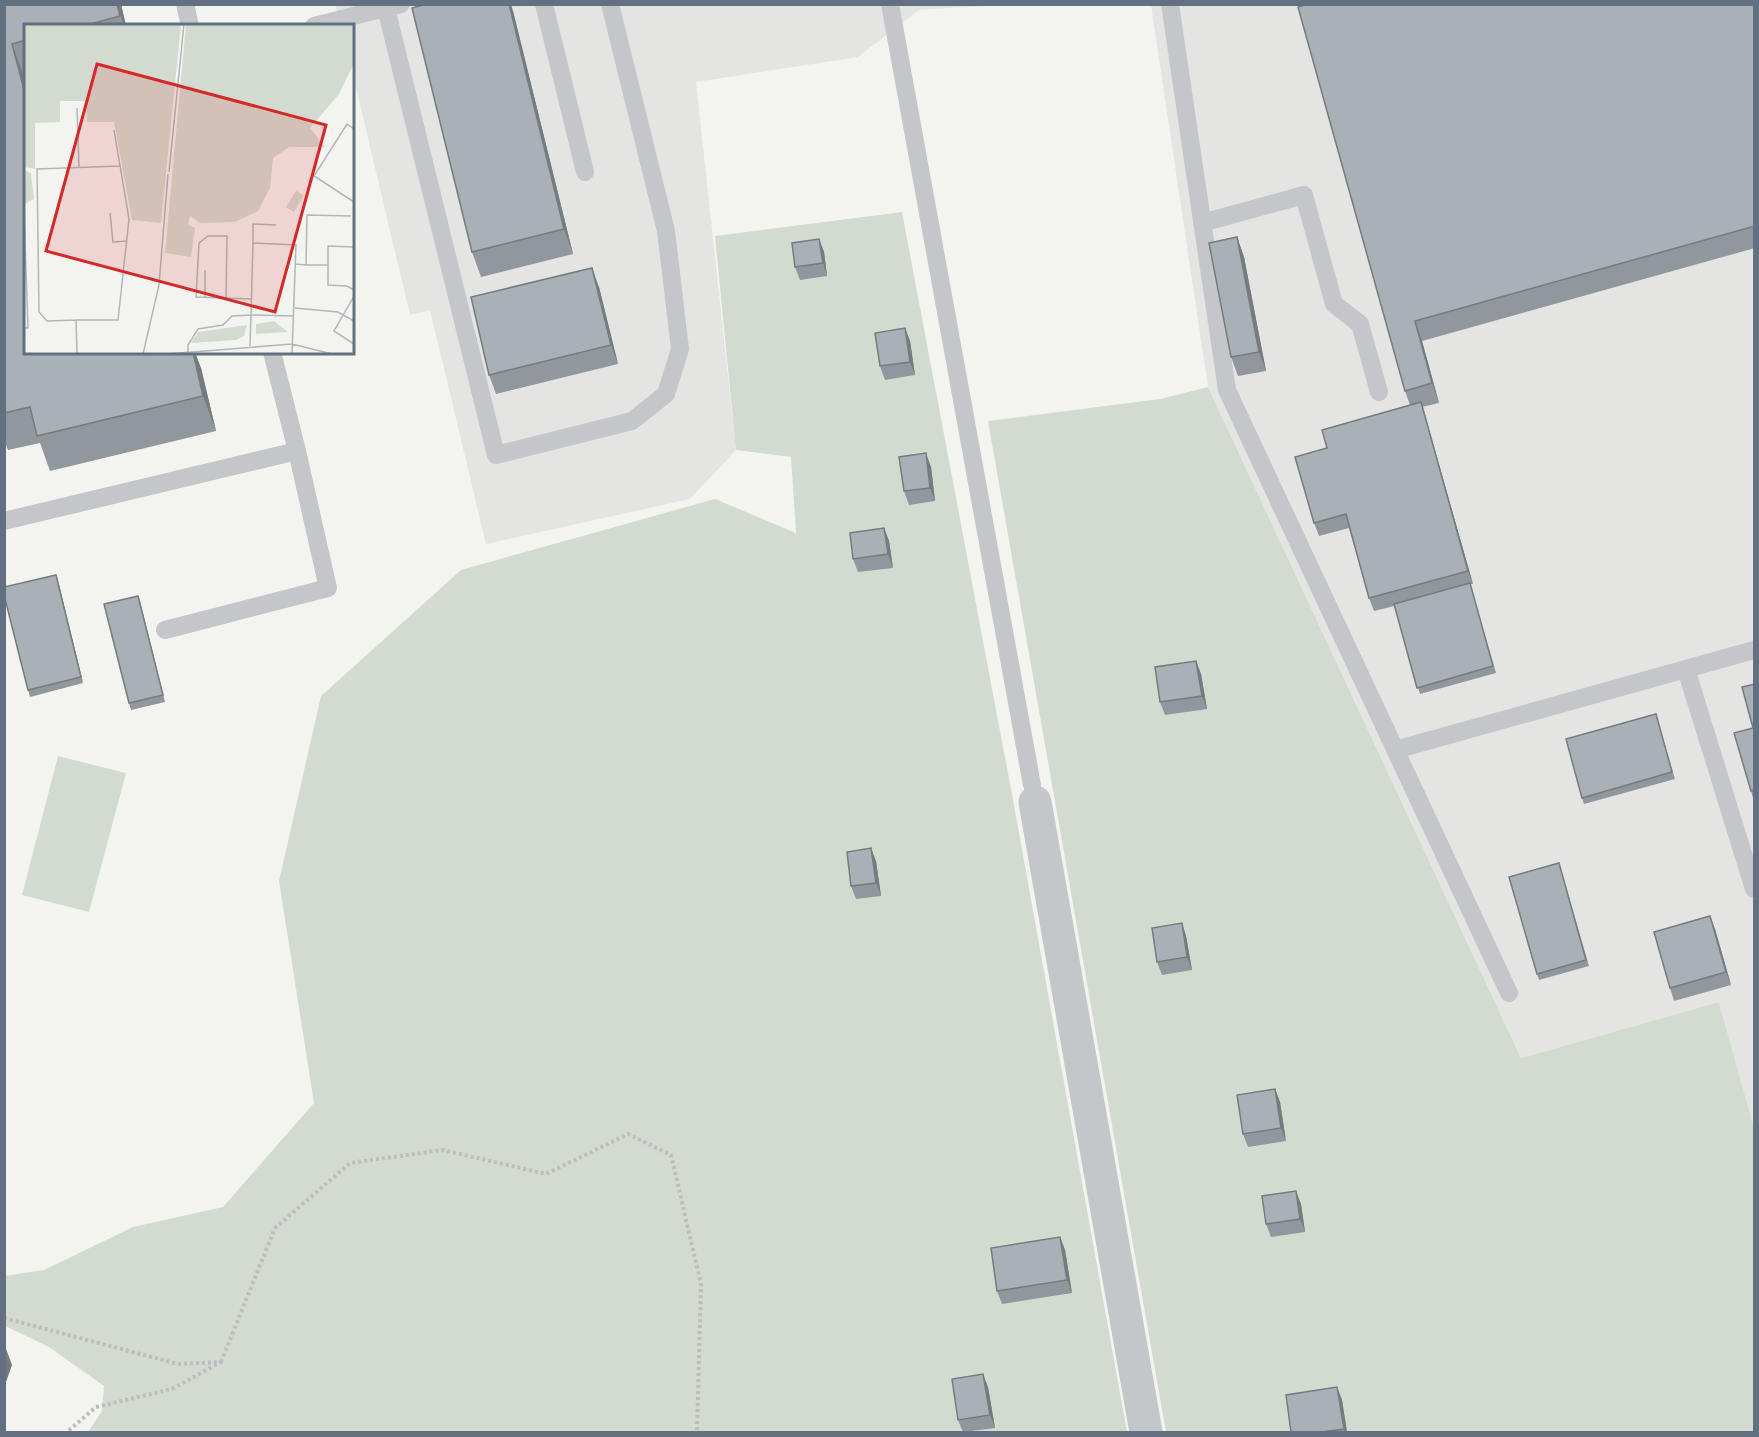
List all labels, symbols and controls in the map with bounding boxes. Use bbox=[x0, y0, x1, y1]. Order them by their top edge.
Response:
inset map bbox=[24, 24, 354, 354]

